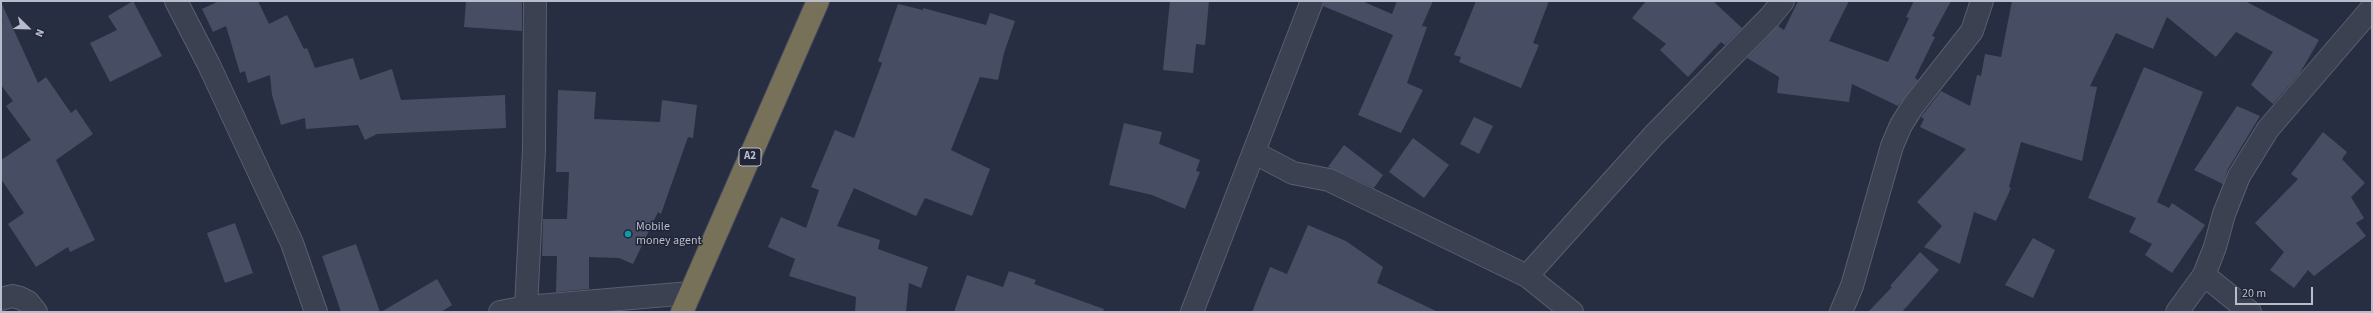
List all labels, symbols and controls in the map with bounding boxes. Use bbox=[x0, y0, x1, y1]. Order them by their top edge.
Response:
north arrow bbox=[8, 8, 48, 48]
text: N bbox=[31, 27, 48, 39]
road number: A2 bbox=[739, 148, 761, 166]
place label: Mobile money agent bbox=[636, 220, 702, 248]
marker: Mobile money agent bbox=[623, 229, 633, 239]
scale bar bbox=[2237, 279, 2315, 305]
text: 20 m bbox=[2242, 285, 2266, 302]

